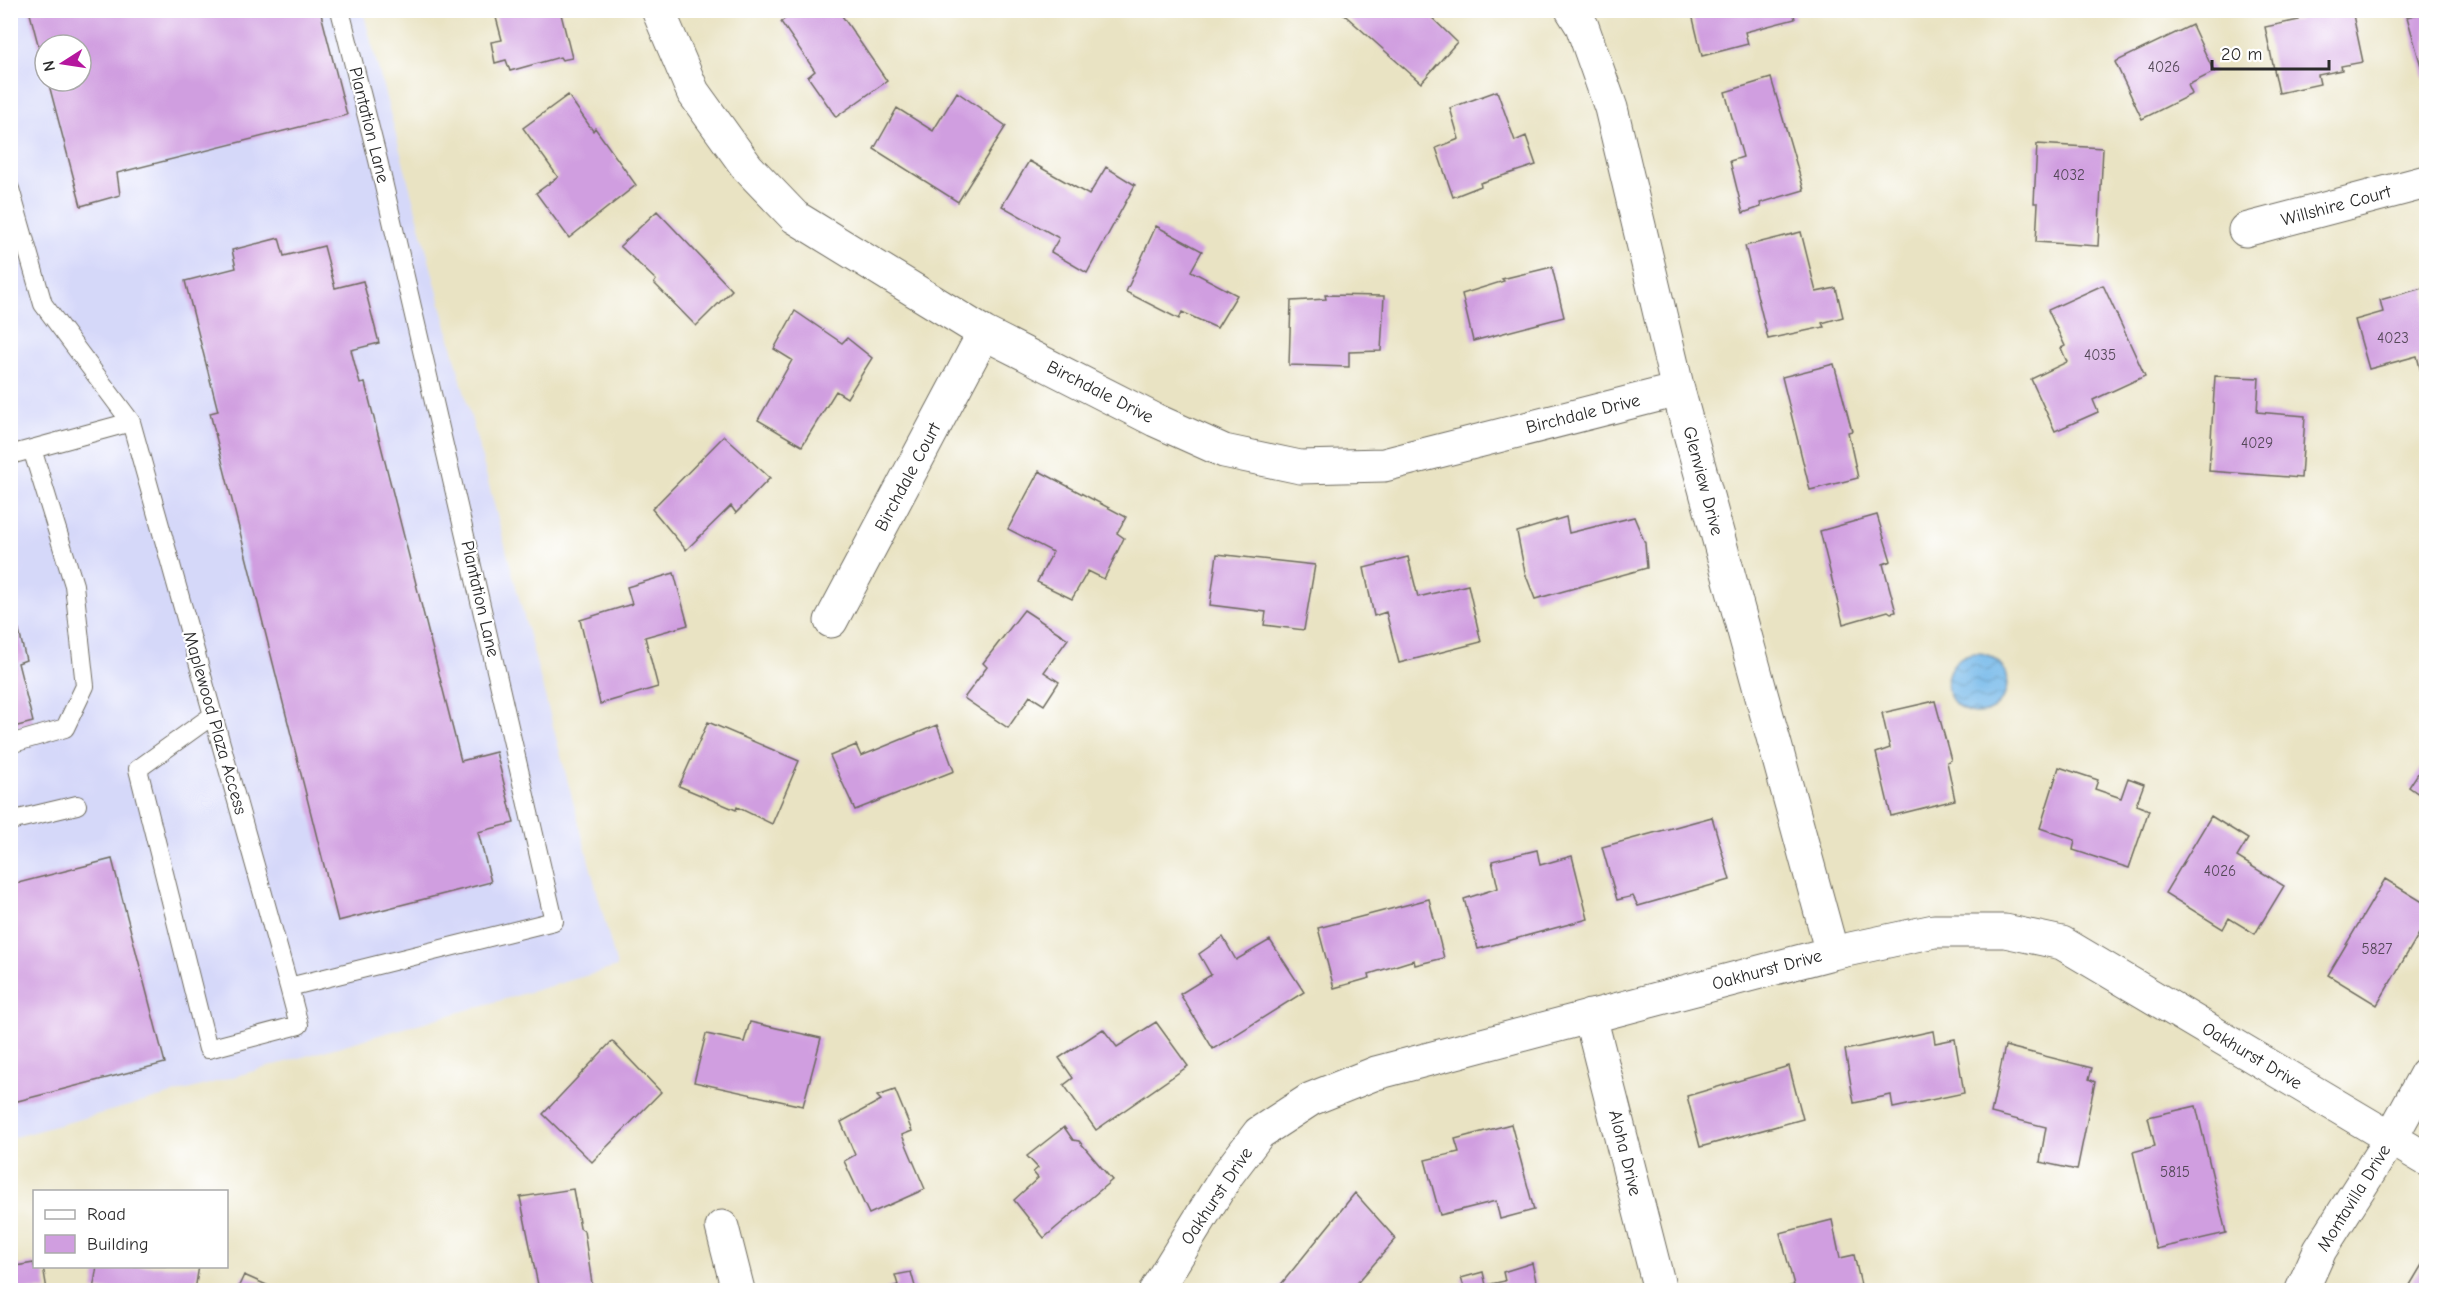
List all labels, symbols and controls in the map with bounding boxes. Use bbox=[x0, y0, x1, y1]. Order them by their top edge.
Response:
north arrow bbox=[33, 33, 93, 93]
scale bar bbox=[2212, 33, 2329, 71]
text: 20 m bbox=[2221, 44, 2262, 65]
house number: 4026 bbox=[2148, 58, 2180, 76]
text: N bbox=[39, 59, 59, 73]
street label: Plantation Lane bbox=[344, 65, 394, 185]
house number: 4032 bbox=[2053, 166, 2085, 184]
street label: Willshire Court bbox=[2279, 181, 2394, 231]
house number: 4023 bbox=[2377, 329, 2409, 347]
house number: 4035 bbox=[2084, 346, 2116, 364]
street label: Birchdale Drive bbox=[1043, 356, 1157, 428]
street label: Birchdale Drive bbox=[1524, 390, 1642, 438]
street label: Birchdale Court bbox=[871, 418, 946, 535]
street label: Glenview Drive bbox=[1678, 424, 1728, 538]
house number: 4029 bbox=[2241, 434, 2273, 452]
street label: Plantation Lane bbox=[456, 539, 504, 659]
street label: Maplewood Plaza Access bbox=[179, 629, 251, 817]
house number: 4026 bbox=[2204, 862, 2236, 880]
house number: 5827 bbox=[2362, 940, 2392, 958]
street label: Oakhurst Drive bbox=[1710, 945, 1824, 995]
street label: Oakhurst Drive bbox=[2198, 1018, 2306, 1094]
street label: Aloha Drive bbox=[1604, 1108, 1646, 1198]
street label: Montavilla Drive bbox=[2313, 1141, 2395, 1255]
street label: Oakhurst Drive bbox=[1177, 1143, 1257, 1249]
house number: 5815 bbox=[2160, 1163, 2190, 1181]
legend bbox=[33, 1190, 228, 1268]
text: Road bbox=[87, 1204, 126, 1225]
text: Building bbox=[87, 1234, 149, 1255]

